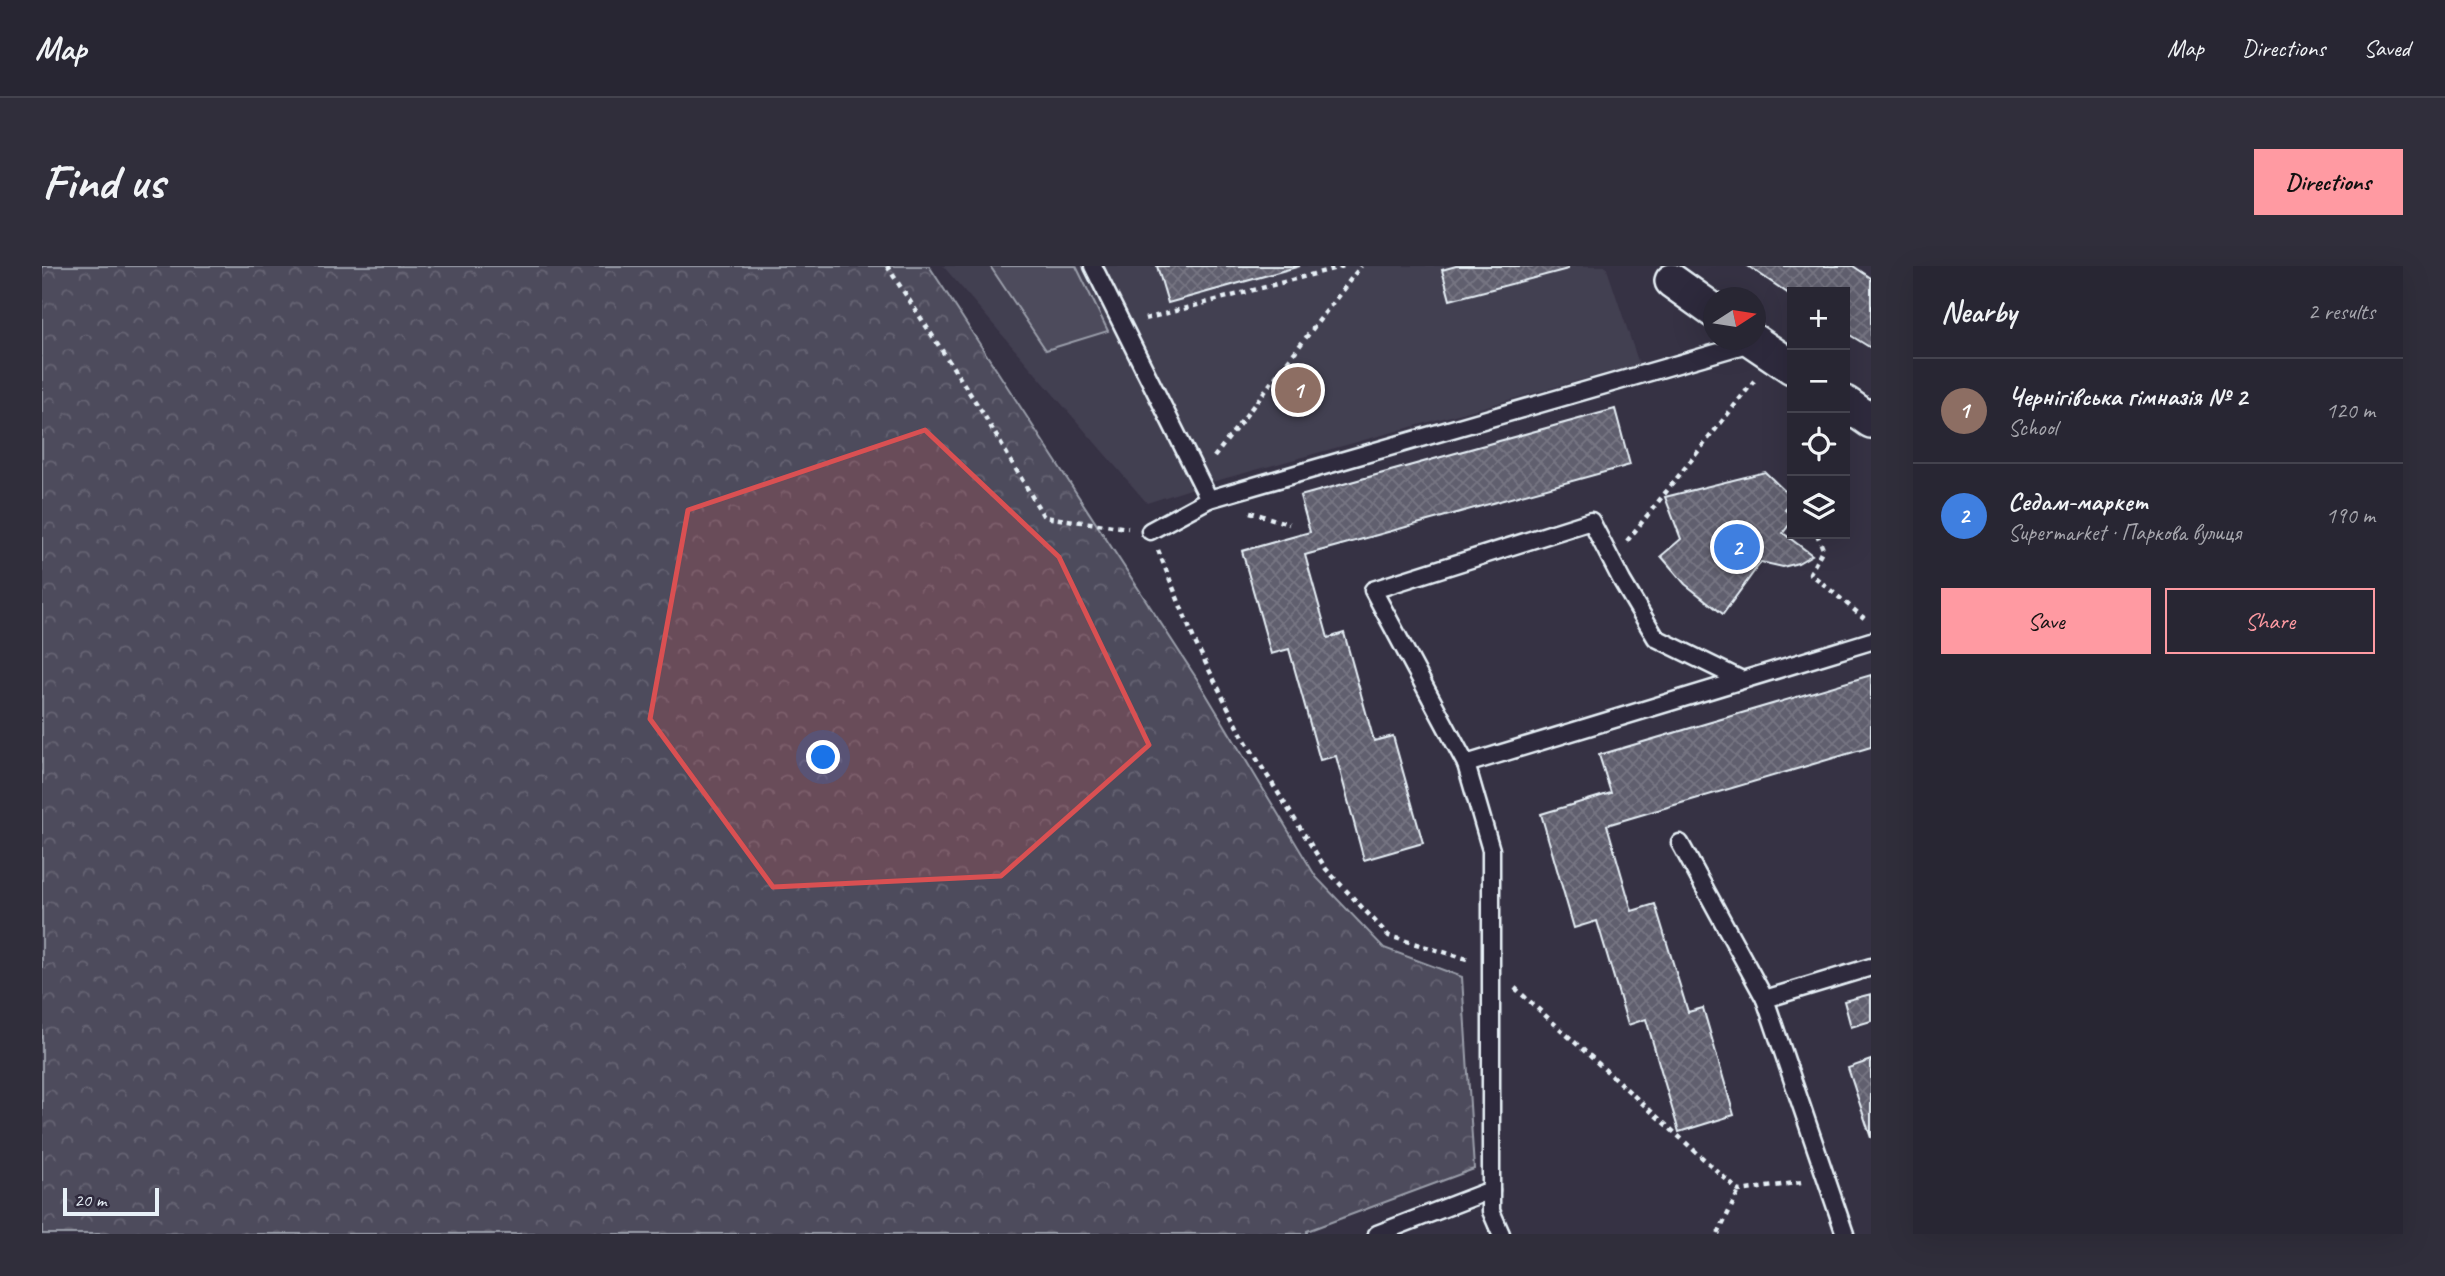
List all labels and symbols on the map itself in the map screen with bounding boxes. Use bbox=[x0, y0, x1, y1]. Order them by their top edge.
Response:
north arrow bbox=[1703, 287, 1766, 350]
pin: 1 bbox=[1275, 364, 1321, 416]
pin: 2 bbox=[1714, 521, 1760, 573]
your location bbox=[806, 740, 840, 774]
scale bar bbox=[63, 1185, 159, 1217]

